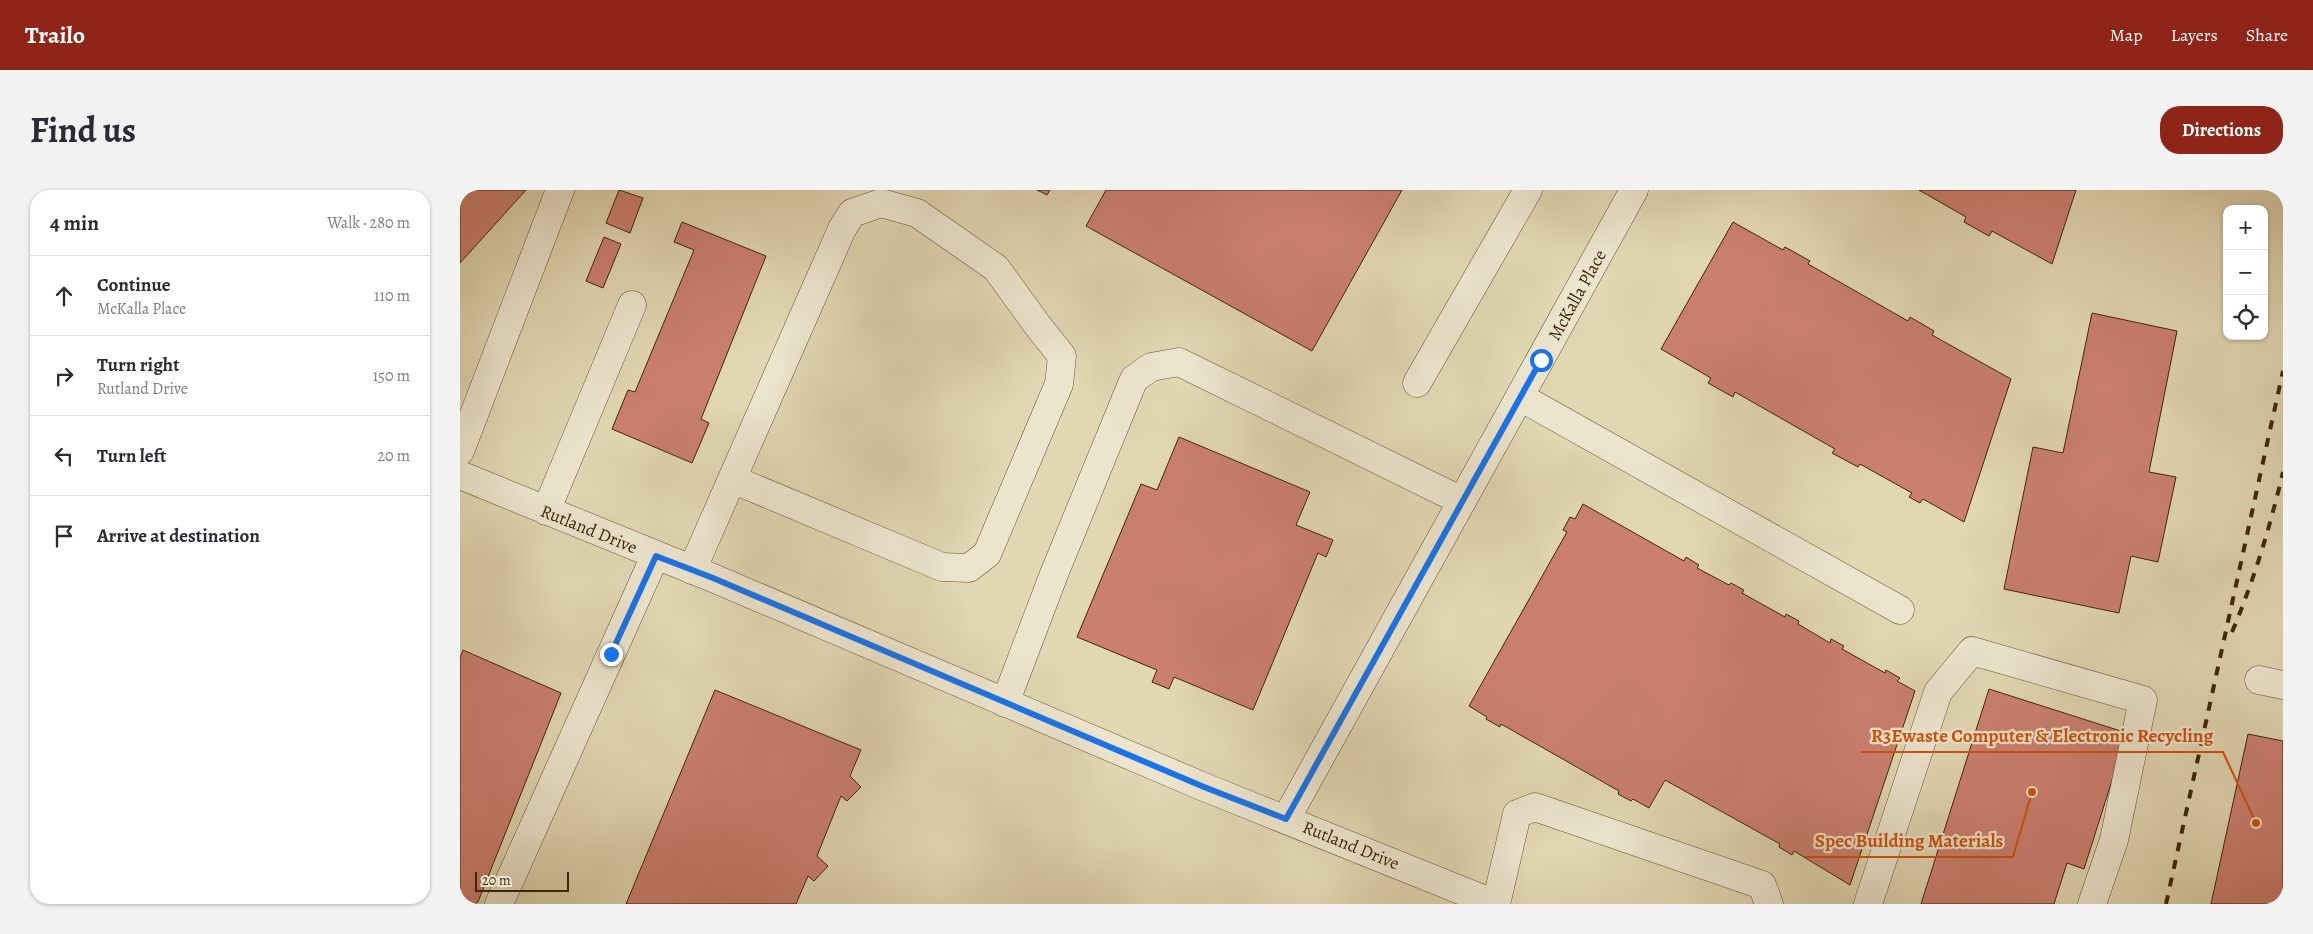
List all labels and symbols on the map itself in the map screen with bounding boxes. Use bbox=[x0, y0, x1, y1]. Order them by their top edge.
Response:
street label: McKalla Place bbox=[1542, 245, 1612, 345]
route start bbox=[1530, 349, 1553, 372]
street label: Rutland Drive bbox=[537, 499, 641, 559]
route end bbox=[600, 643, 623, 666]
callout: R3Ewaste Computer & Electronic Recycling bbox=[1861, 718, 2223, 752]
text: R3Ewaste Computer & Electronic Recycling bbox=[1871, 723, 2213, 749]
street label: Rutland Drive bbox=[1299, 815, 1403, 875]
callout: Spec Building Materials bbox=[1805, 823, 2013, 857]
text: Spec Building Materials bbox=[1815, 828, 2003, 854]
scale bar bbox=[475, 869, 569, 892]

